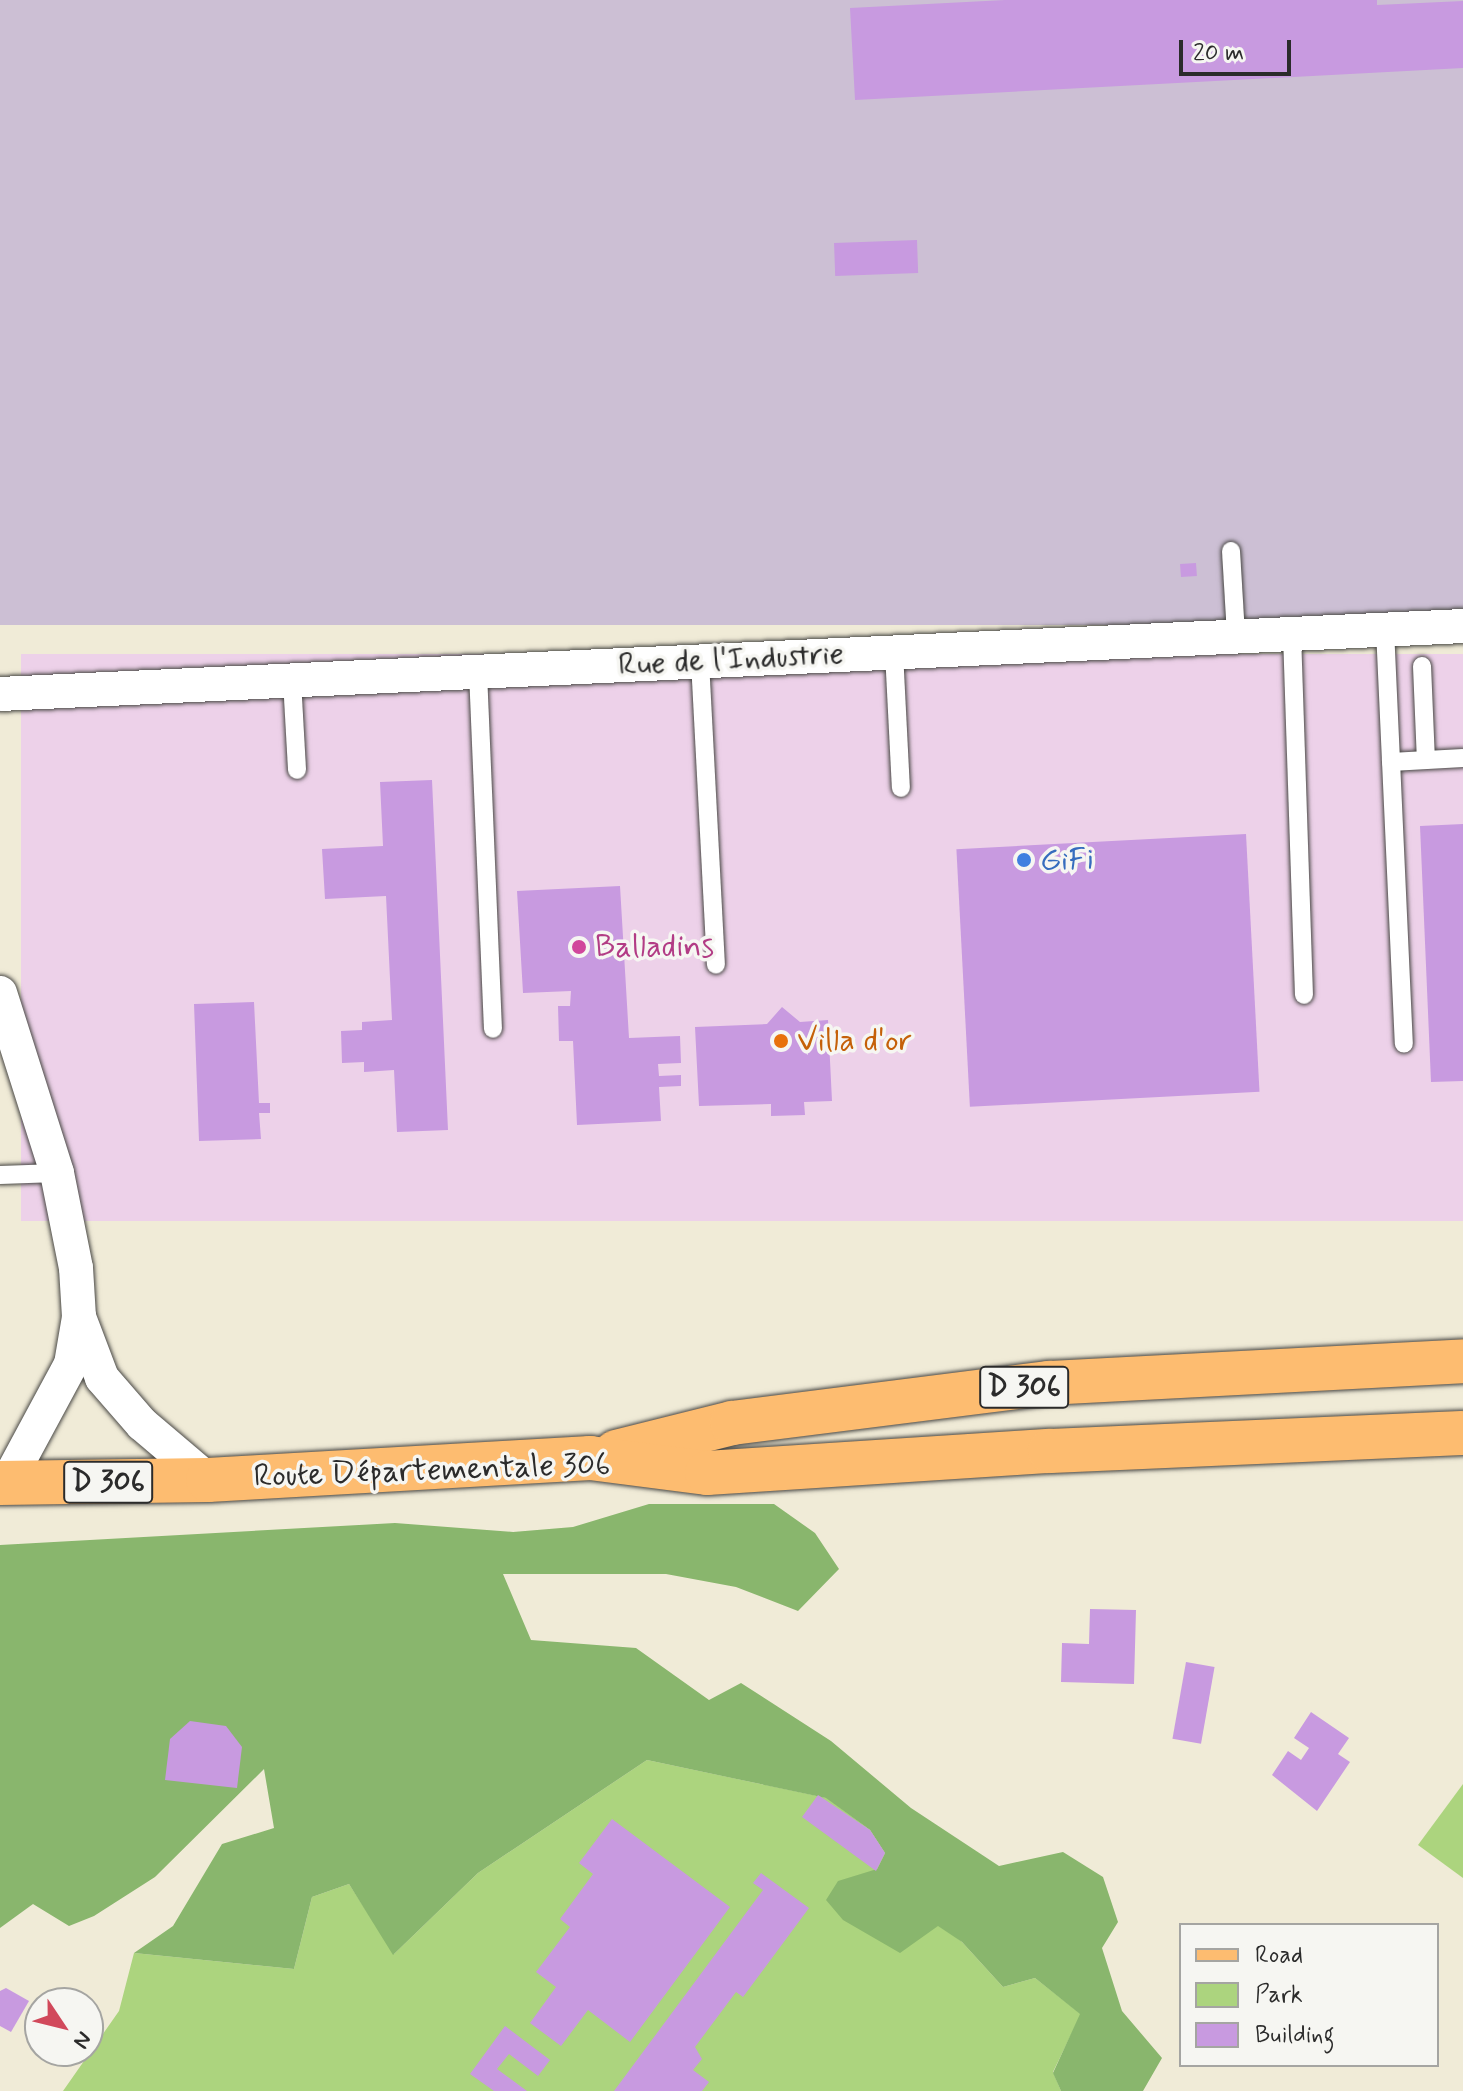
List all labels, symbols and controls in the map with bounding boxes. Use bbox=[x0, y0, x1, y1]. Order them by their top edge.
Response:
scale bar bbox=[1183, 24, 1295, 74]
text: 20 m bbox=[1193, 38, 1244, 69]
street label: Rue de l'Industrie bbox=[617, 635, 845, 685]
place label: GiFi bbox=[1040, 841, 1094, 879]
marker: GiFi bbox=[1015, 851, 1033, 869]
place label: Balladins bbox=[595, 928, 714, 966]
marker: Balladins bbox=[570, 938, 588, 956]
place label: Villa d'or bbox=[797, 1022, 912, 1060]
marker: Villa d'or bbox=[772, 1032, 790, 1050]
road number: D 306 bbox=[978, 1361, 1070, 1413]
street label: Route Départementale 306 bbox=[254, 1446, 610, 1496]
road number: D 306 bbox=[62, 1456, 154, 1508]
legend bbox=[1179, 1923, 1439, 2067]
text: Road bbox=[1255, 1940, 1303, 1971]
text: Park bbox=[1255, 1980, 1303, 2011]
north arrow bbox=[24, 1987, 104, 2067]
text: Building bbox=[1255, 2020, 1335, 2051]
text: N bbox=[66, 2026, 98, 2054]

